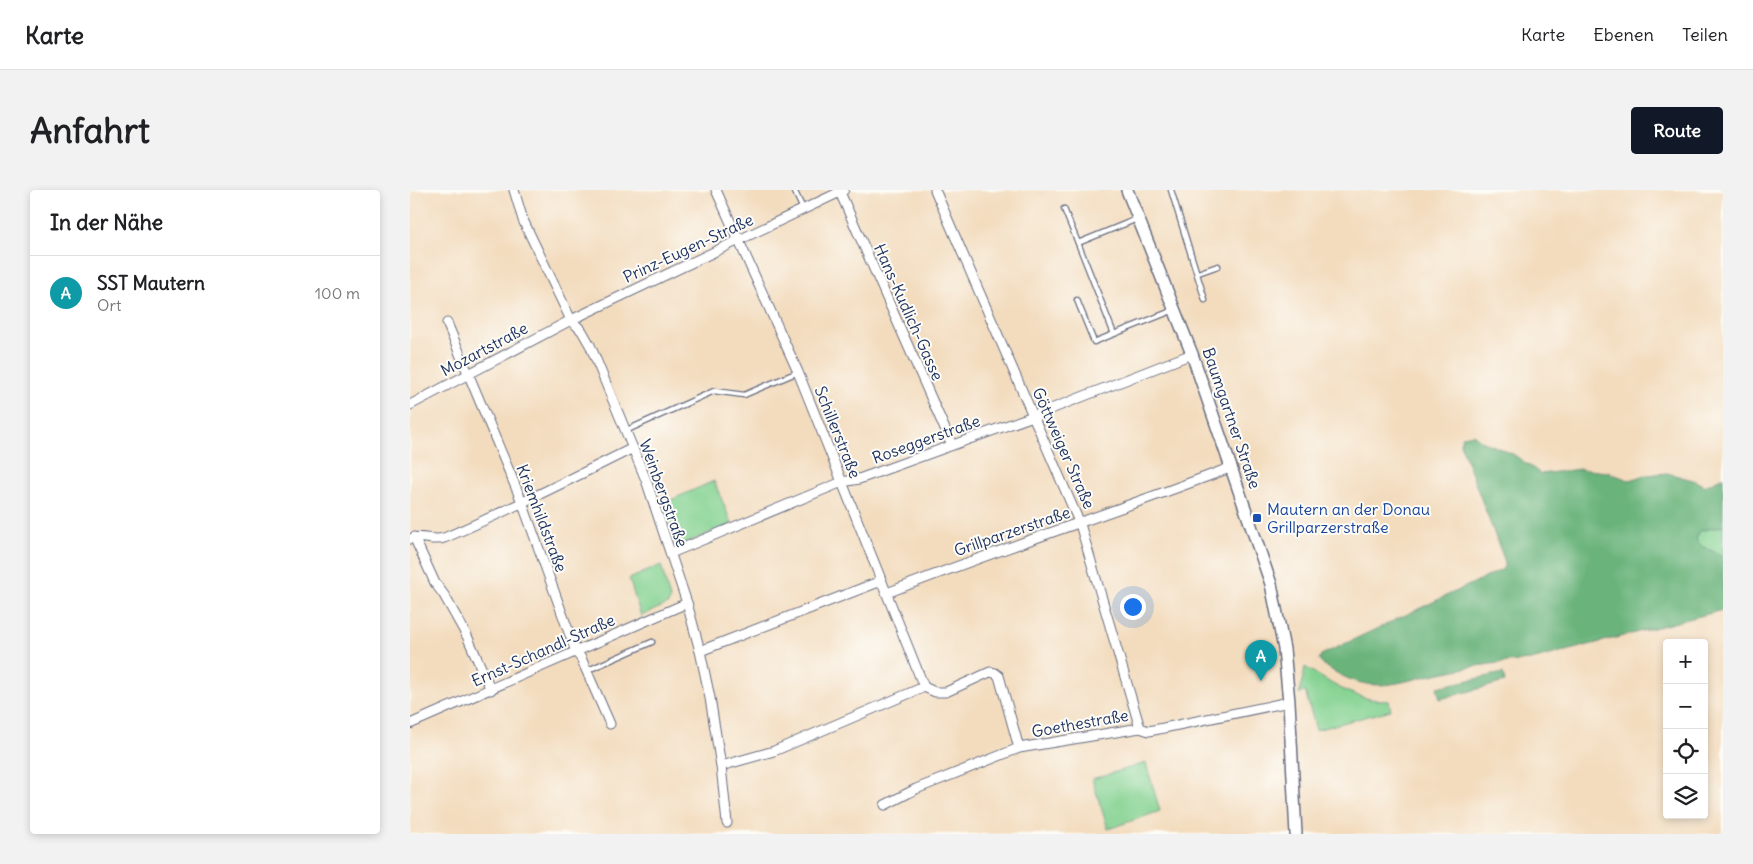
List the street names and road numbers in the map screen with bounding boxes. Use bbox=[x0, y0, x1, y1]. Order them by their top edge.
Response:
street label: Prinz-Eugen-Straße bbox=[620, 209, 756, 287]
street label: Hans-Kudlich-Gasse bbox=[870, 241, 948, 383]
street label: Mozartstraße bbox=[437, 318, 531, 380]
street label: Baumgartner Straße bbox=[1198, 345, 1266, 491]
street label: Schillerstraße bbox=[810, 383, 866, 481]
street label: Göttweiger Straße bbox=[1028, 384, 1100, 512]
street label: Roseggerstraße bbox=[869, 410, 983, 468]
street label: Weinbergstraße bbox=[635, 436, 693, 550]
street label: Kriemhildstraße bbox=[512, 461, 572, 575]
street label: Grillparzerstraße bbox=[951, 502, 1073, 560]
street label: Ernst-Schandl-Straße bbox=[468, 609, 618, 691]
street label: Goethestraße bbox=[1030, 705, 1130, 741]

